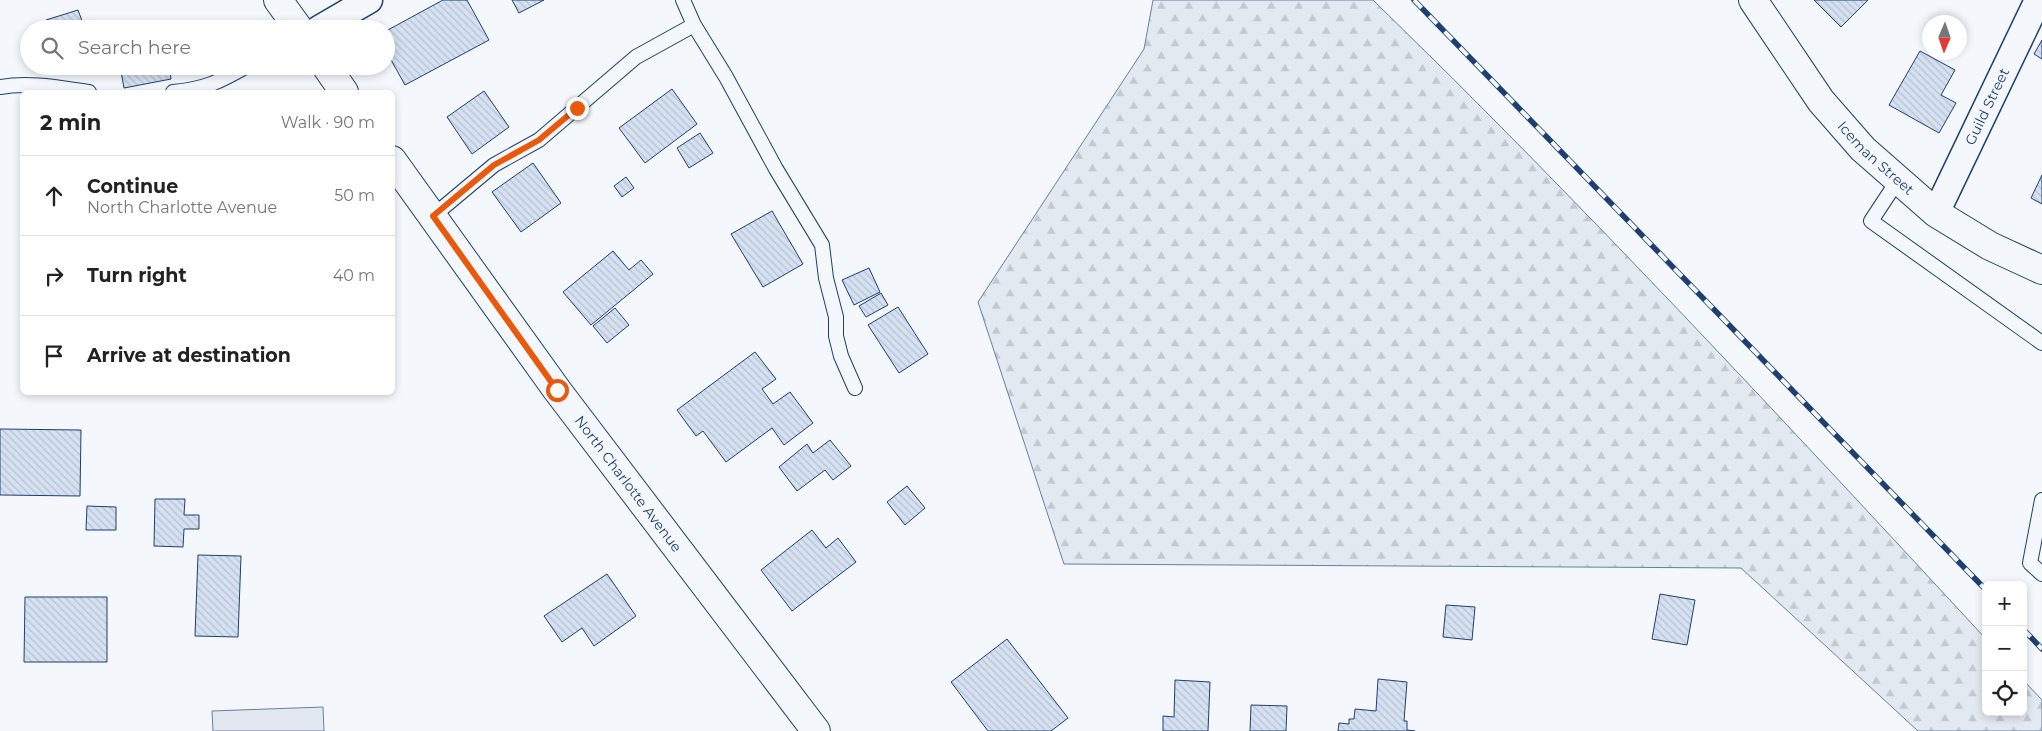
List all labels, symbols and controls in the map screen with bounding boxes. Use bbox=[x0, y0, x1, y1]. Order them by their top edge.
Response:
north arrow bbox=[1922, 15, 1967, 60]
search box bbox=[20, 20, 395, 75]
icon: search bbox=[38, 34, 66, 62]
text: Search here bbox=[78, 36, 191, 59]
street label: Guild Street bbox=[1961, 65, 2013, 148]
route end bbox=[566, 97, 589, 120]
text: 2 min bbox=[40, 110, 101, 135]
text: Walk · 90 m bbox=[281, 113, 375, 132]
street label: Iceman Street bbox=[1834, 117, 1918, 199]
text: Continue bbox=[87, 175, 178, 198]
icon: ahead bbox=[40, 182, 68, 210]
text: 50 m bbox=[334, 186, 375, 205]
text: North Charlotte Avenue bbox=[87, 198, 277, 217]
icon: right bbox=[40, 262, 68, 290]
text: Turn right bbox=[87, 264, 187, 287]
text: 40 m bbox=[333, 266, 375, 285]
icon: arrive bbox=[40, 342, 68, 370]
text: Arrive at destination bbox=[87, 344, 291, 367]
route start bbox=[546, 379, 569, 402]
street label: North Charlotte Avenue bbox=[571, 412, 686, 556]
map controls bbox=[1982, 581, 2027, 716]
button: + bbox=[1982, 581, 2027, 626]
button: − bbox=[1982, 626, 2027, 671]
button: locate bbox=[1982, 671, 2027, 716]

